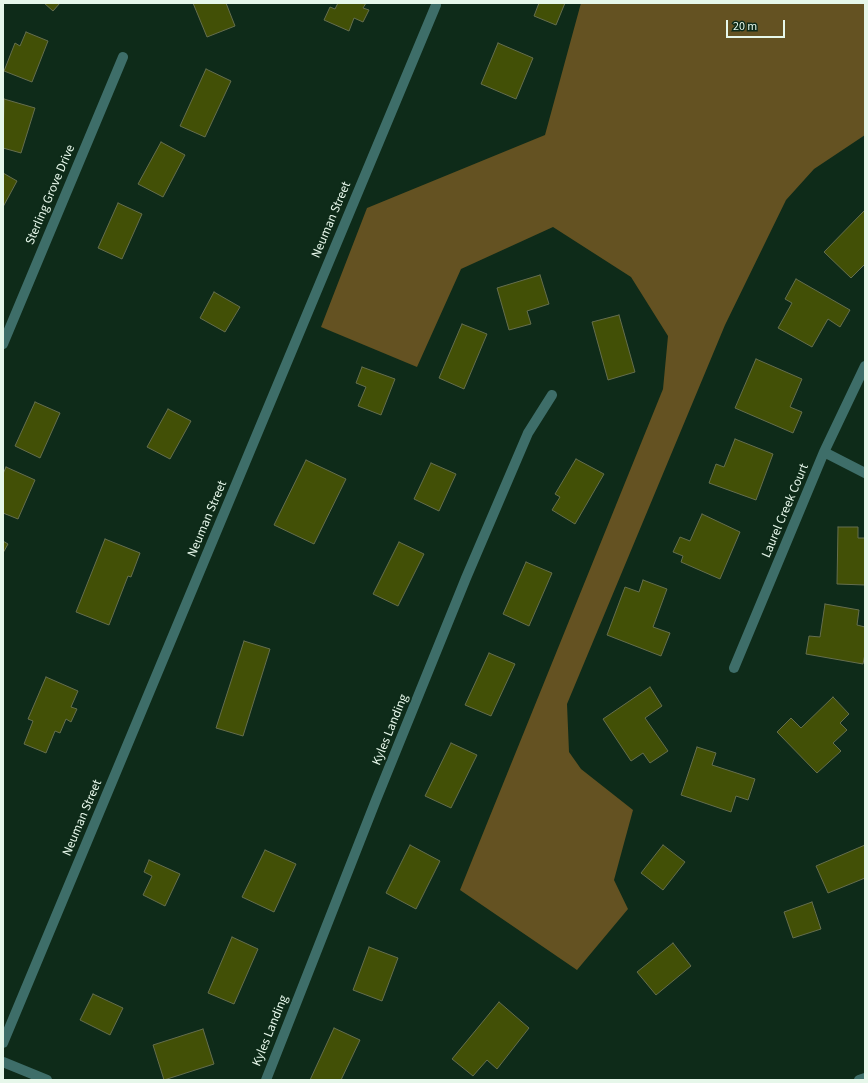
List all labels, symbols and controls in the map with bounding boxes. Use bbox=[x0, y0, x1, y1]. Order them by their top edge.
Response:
scale bar bbox=[728, 12, 787, 38]
text: 20 m bbox=[733, 18, 757, 35]
street label: Sterling Grove Drive bbox=[23, 143, 79, 247]
street label: Neuman Street bbox=[309, 179, 355, 261]
street label: Laurel Creek Court bbox=[759, 462, 813, 560]
street label: Neuman Street bbox=[185, 478, 231, 560]
street label: Kyles Landing bbox=[370, 692, 412, 768]
street label: Neuman Street bbox=[60, 777, 106, 859]
street label: Kyles Landing bbox=[250, 993, 292, 1069]

